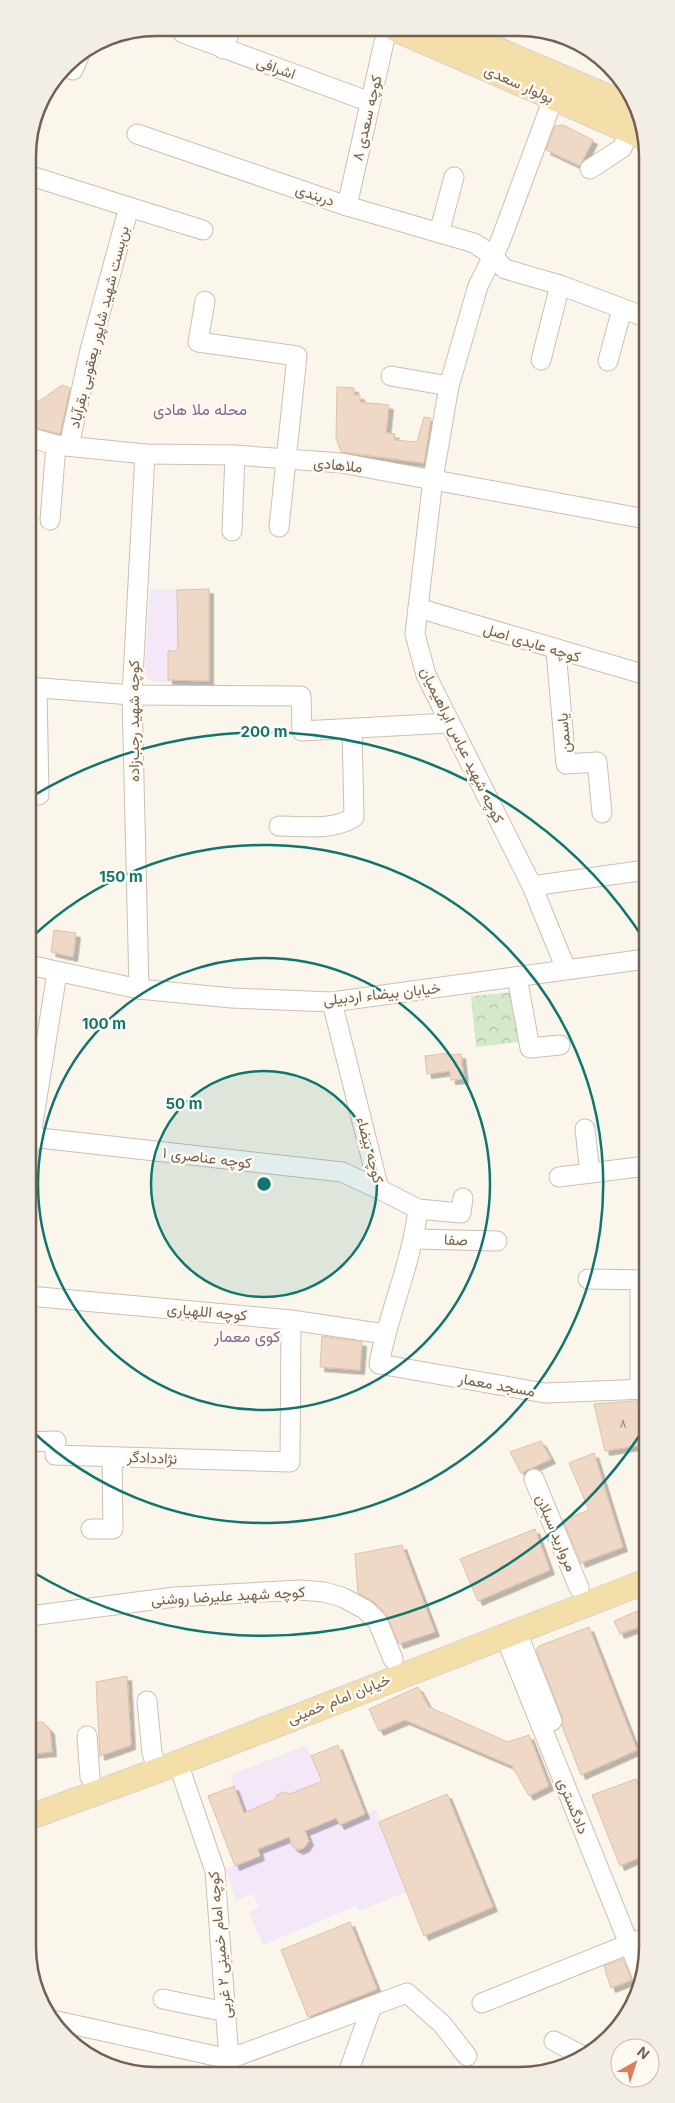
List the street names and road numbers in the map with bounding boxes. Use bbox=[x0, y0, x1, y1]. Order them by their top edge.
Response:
street label: اشرافی bbox=[254, 52, 298, 84]
street label: بولوار سعدی bbox=[481, 60, 557, 108]
street label: کوچه سعدی ۸ bbox=[347, 73, 387, 163]
street label: دربندی bbox=[293, 179, 337, 211]
street label: بن‌بست شهید شاپور یعقوبی بقرآباد bbox=[64, 224, 134, 430]
street label: ملاهادی bbox=[313, 452, 363, 478]
street label: کوچه عابدی اصل bbox=[481, 619, 583, 667]
street label: کوچه شهید رجب‌زاده bbox=[124, 660, 144, 782]
street label: کوچه شهید عباس ابراهیمیان bbox=[415, 664, 509, 827]
street label: یاسمن bbox=[552, 712, 576, 754]
street label: خیابان بیضاء اردبیلی bbox=[322, 978, 442, 1010]
street label: کوچه بیضاء bbox=[352, 1115, 389, 1186]
street label: کوچه عناصری ۱ bbox=[161, 1143, 253, 1173]
street label: صفا bbox=[444, 1230, 468, 1249]
street label: کوچه اللهیاری bbox=[166, 1299, 248, 1325]
street label: مسجد معمار bbox=[456, 1368, 537, 1401]
street label: نژاددادگر bbox=[126, 1447, 177, 1468]
street label: مروارید سبلان bbox=[532, 1491, 581, 1574]
street label: کوچه شهید علیرضا روشنی bbox=[150, 1582, 306, 1610]
street label: خیابان امام خمینی bbox=[284, 1669, 394, 1729]
street label: دادگستری bbox=[553, 1775, 593, 1837]
street label: کوچه امام خمینی ۲ غربی bbox=[204, 1870, 236, 2020]

